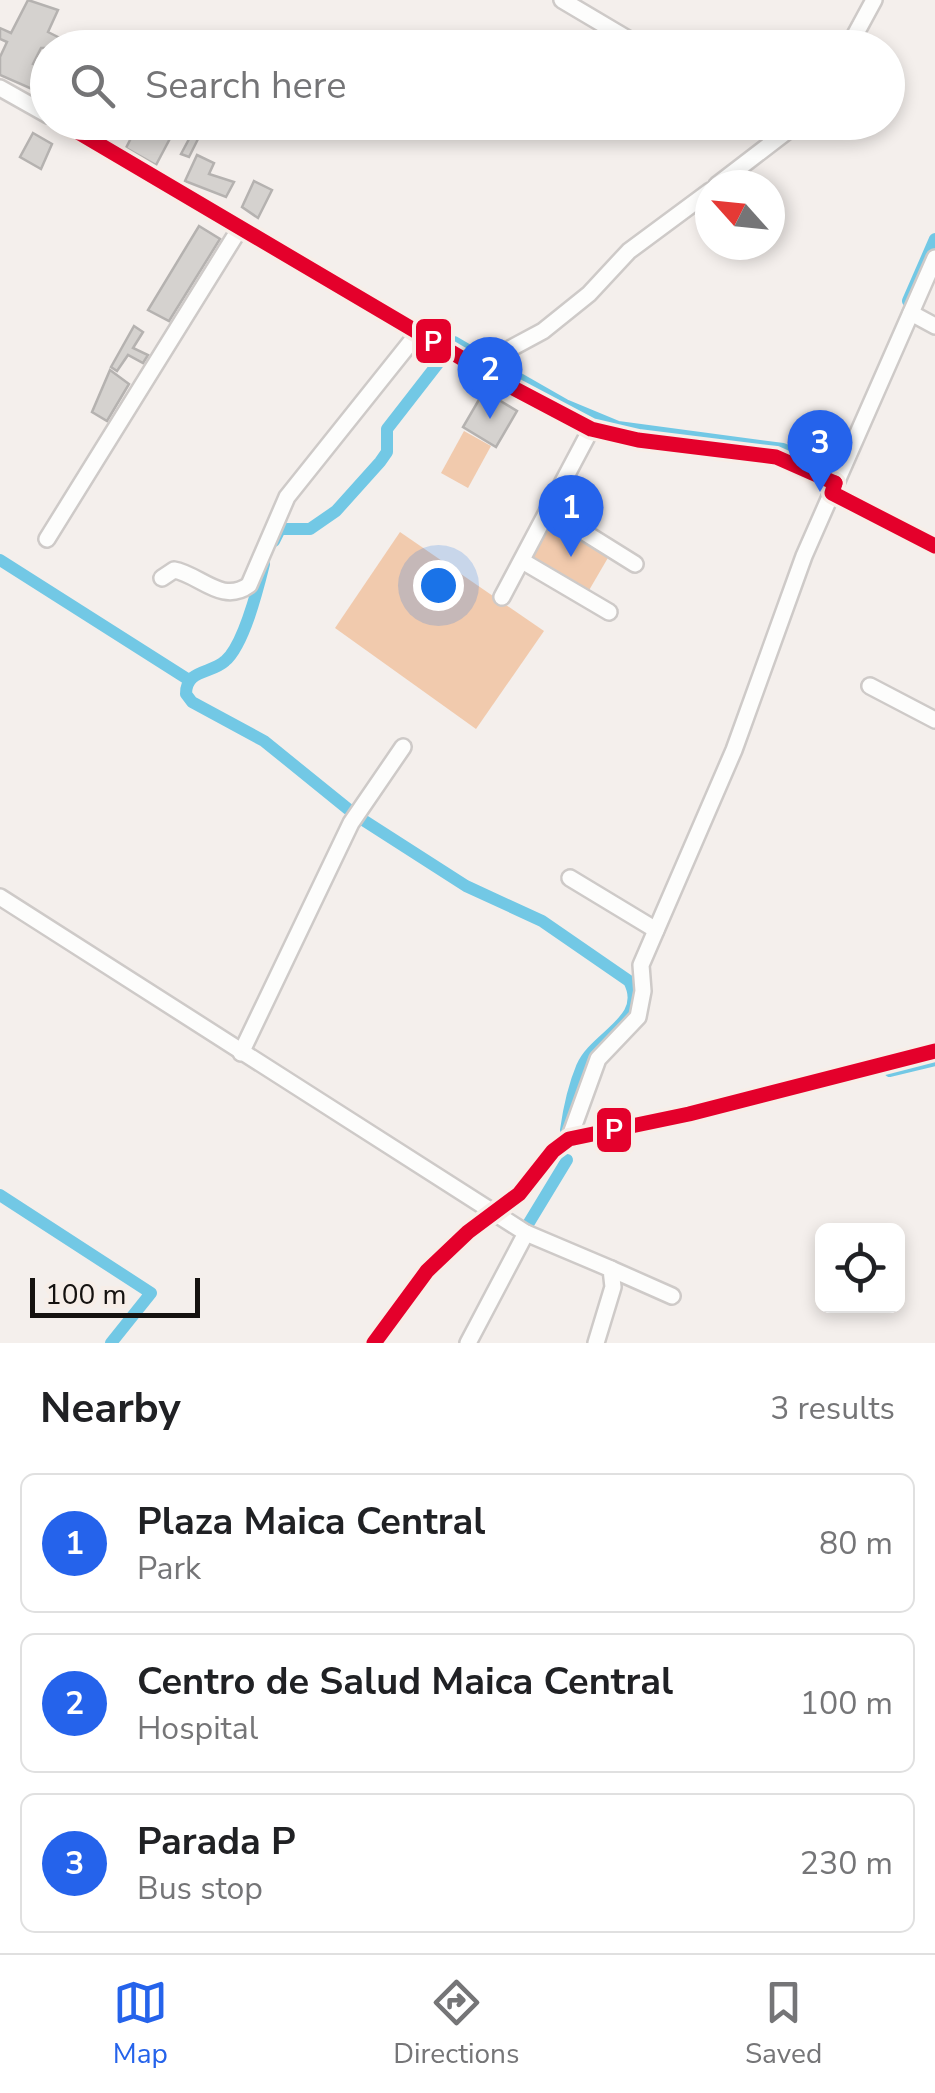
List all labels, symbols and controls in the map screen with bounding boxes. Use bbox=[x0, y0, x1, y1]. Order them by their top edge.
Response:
search box bbox=[30, 30, 905, 140]
icon: search bbox=[65, 58, 120, 113]
text: Search here bbox=[145, 60, 346, 111]
north arrow bbox=[695, 170, 785, 260]
line badge: P bbox=[414, 317, 453, 365]
text: P bbox=[424, 323, 442, 361]
pin: 2 bbox=[458, 336, 522, 419]
pin: 3 bbox=[788, 410, 852, 492]
pin: 1 bbox=[538, 474, 604, 557]
your location bbox=[413, 560, 464, 611]
line badge: P bbox=[595, 1106, 633, 1154]
text: P bbox=[605, 1111, 623, 1149]
map controls bbox=[815, 1223, 905, 1313]
button: locate bbox=[815, 1223, 905, 1313]
scale bar bbox=[30, 1273, 200, 1318]
text: 100 m bbox=[45, 1276, 127, 1314]
text: Nearby bbox=[40, 1380, 181, 1437]
text: 3 results bbox=[770, 1387, 895, 1430]
text: Plaza Maica Central bbox=[137, 1496, 485, 1547]
text: 1 bbox=[65, 1522, 84, 1565]
text: 80 m bbox=[819, 1522, 893, 1565]
text: Park bbox=[137, 1547, 201, 1590]
text: Centro de Salud Maica Central bbox=[137, 1656, 673, 1707]
text: 2 bbox=[65, 1682, 84, 1725]
text: 100 m bbox=[800, 1682, 893, 1725]
text: Hospital bbox=[137, 1707, 258, 1750]
text: Parada P bbox=[137, 1816, 296, 1867]
text: 3 bbox=[65, 1842, 84, 1885]
text: 230 m bbox=[800, 1842, 893, 1885]
text: Bus stop bbox=[137, 1867, 263, 1910]
tab: Map bbox=[113, 1975, 168, 2073]
tab: Directions bbox=[393, 1975, 519, 2073]
tab: Saved bbox=[745, 1975, 822, 2073]

